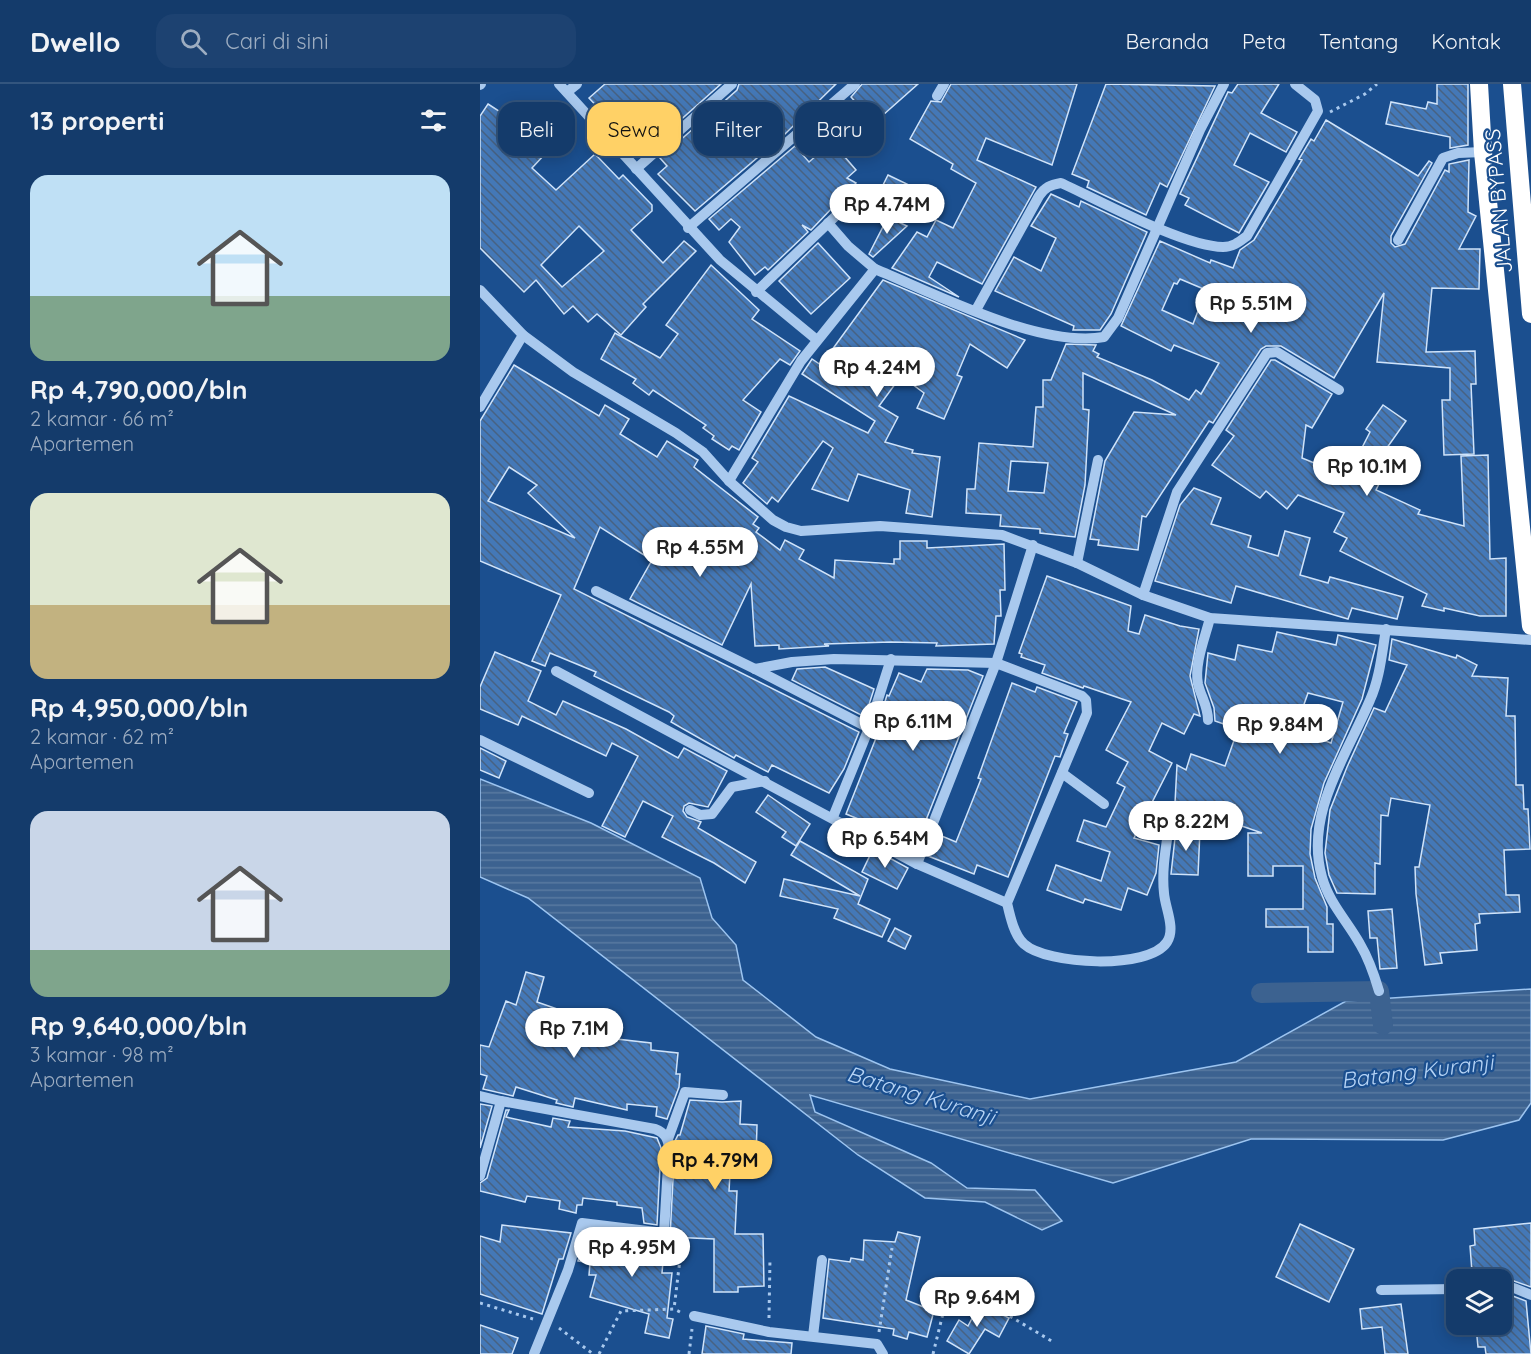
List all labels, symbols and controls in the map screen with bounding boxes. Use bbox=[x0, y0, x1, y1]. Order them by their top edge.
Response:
search box bbox=[156, 14, 576, 68]
text: Dwello bbox=[30, 24, 120, 59]
icon: search bbox=[177, 25, 210, 58]
text: Cari di sini bbox=[225, 27, 329, 55]
text: Beranda bbox=[1125, 28, 1209, 54]
text: Peta bbox=[1242, 28, 1286, 54]
text: Tentang bbox=[1319, 28, 1398, 54]
text: Kontak bbox=[1431, 28, 1501, 54]
chip: Beli bbox=[498, 102, 575, 156]
chip: Sewa bbox=[587, 102, 681, 156]
chip: Filter bbox=[693, 102, 783, 156]
chip: Baru bbox=[795, 102, 884, 156]
text: 13 properti bbox=[30, 104, 164, 137]
icon: filters bbox=[417, 104, 450, 137]
street label: JALAN BYPASS bbox=[1479, 128, 1517, 274]
pin: Rp 4.74M bbox=[825, 184, 949, 235]
text: Rp 4.74M bbox=[844, 191, 930, 216]
icon: home bbox=[186, 214, 294, 322]
pin: Rp 5.51M bbox=[1189, 283, 1313, 334]
text: Rp 5.51M bbox=[1209, 290, 1293, 315]
pin: Rp 4.24M bbox=[815, 347, 939, 398]
text: Rp 4.24M bbox=[833, 354, 921, 379]
text: Rp 4,790,000/bln bbox=[30, 373, 248, 406]
text: 2 kamar · 66 m² bbox=[30, 406, 174, 431]
text: Apartemen bbox=[30, 431, 134, 456]
pin: Rp 10.1M bbox=[1305, 446, 1429, 497]
text: Rp 10.1M bbox=[1327, 453, 1407, 478]
pin: Rp 4.55M bbox=[638, 527, 762, 578]
icon: home bbox=[186, 532, 294, 640]
text: Rp 4.55M bbox=[656, 534, 744, 559]
text: Rp 4,950,000/bln bbox=[30, 691, 248, 724]
pin: Rp 6.11M bbox=[851, 701, 975, 752]
pin: Rp 9.84M bbox=[1218, 704, 1342, 755]
text: Rp 6.11M bbox=[874, 708, 952, 733]
text: Rp 9.84M bbox=[1237, 711, 1323, 736]
text: 2 kamar · 62 m² bbox=[30, 724, 174, 749]
text: Apartemen bbox=[30, 749, 134, 774]
pin: Rp 8.22M bbox=[1124, 801, 1248, 852]
text: Rp 8.22M bbox=[1143, 808, 1229, 833]
pin: Rp 6.54M bbox=[823, 818, 947, 869]
text: Rp 6.54M bbox=[841, 825, 929, 850]
icon: home bbox=[186, 850, 294, 958]
pin: Rp 7.1M bbox=[519, 1008, 629, 1059]
text: Rp 9,640,000/bln bbox=[30, 1009, 247, 1042]
text: Rp 7.1M bbox=[539, 1015, 609, 1040]
text: 3 kamar · 98 m² bbox=[30, 1042, 174, 1067]
water label: Batang Kuranji bbox=[1339, 1048, 1497, 1094]
water label: Batang Kuranji bbox=[844, 1059, 1000, 1131]
text: Apartemen bbox=[30, 1067, 134, 1092]
pin: Rp 4.79M bbox=[653, 1140, 777, 1191]
text: Rp 4.79M bbox=[671, 1147, 759, 1172]
pin: Rp 4.95M bbox=[570, 1227, 694, 1278]
text: Rp 4.95M bbox=[588, 1234, 676, 1259]
map controls bbox=[1446, 1269, 1512, 1335]
button: layers bbox=[1446, 1269, 1512, 1335]
pin: Rp 9.64M bbox=[915, 1277, 1039, 1328]
text: Rp 9.64M bbox=[934, 1284, 1020, 1309]

